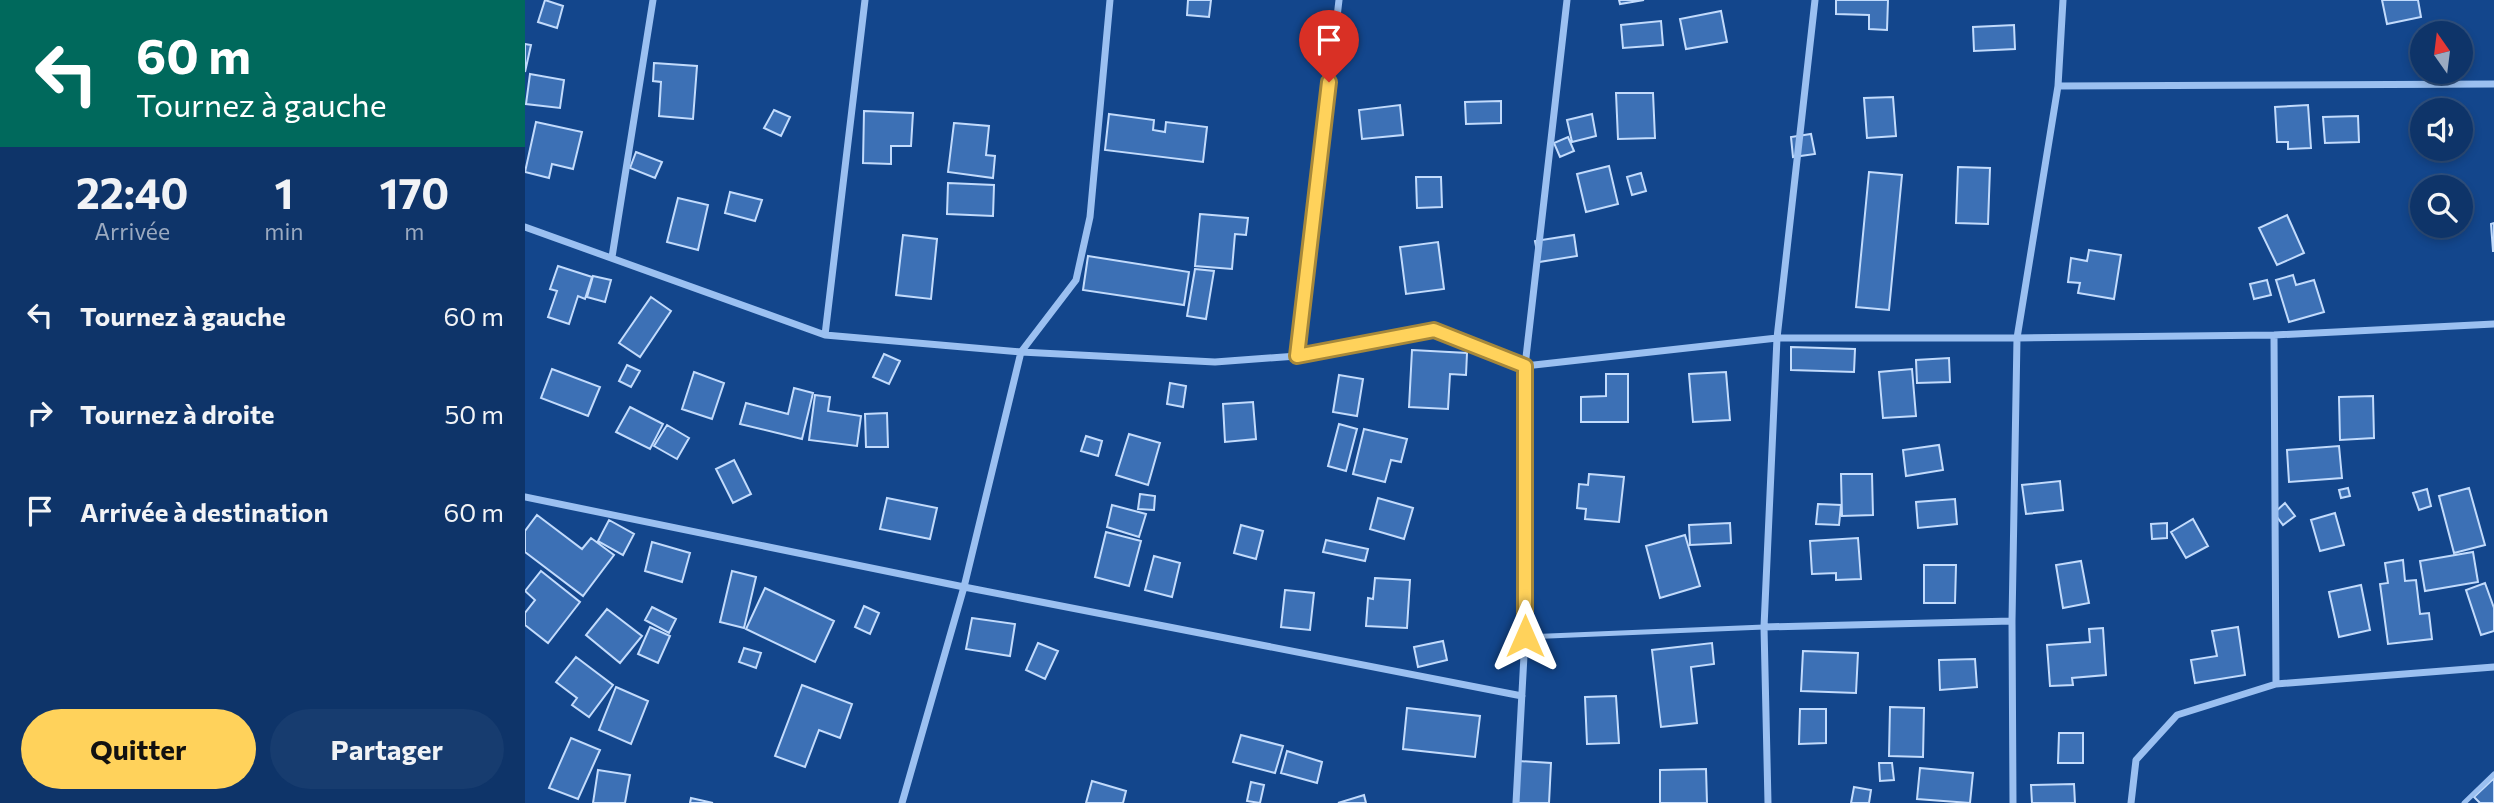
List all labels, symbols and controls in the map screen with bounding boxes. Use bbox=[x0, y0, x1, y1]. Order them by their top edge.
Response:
pin bbox=[1299, 10, 1359, 82]
icon: arrive bbox=[1310, 21, 1348, 59]
north arrow bbox=[2410, 21, 2473, 84]
map controls bbox=[2410, 21, 2473, 238]
text: 60 m bbox=[136, 24, 251, 84]
icon: left bbox=[21, 28, 112, 119]
text: Tournez à gauche bbox=[136, 84, 387, 124]
button: sound bbox=[2410, 98, 2473, 161]
text: 22:40 bbox=[76, 166, 188, 218]
text: 1 bbox=[274, 166, 293, 218]
text: 170 bbox=[379, 166, 449, 218]
button: search bbox=[2410, 175, 2473, 238]
text: Arrivée bbox=[94, 217, 170, 245]
text: min bbox=[264, 217, 304, 245]
text: m bbox=[404, 217, 424, 245]
icon: left bbox=[21, 296, 59, 334]
text: Tournez à gauche bbox=[80, 300, 286, 331]
text: 60 m bbox=[444, 300, 504, 331]
icon: right bbox=[21, 394, 59, 432]
text: Tournez à droite bbox=[80, 398, 275, 429]
text: 50 m bbox=[444, 398, 504, 429]
icon: arrive bbox=[21, 492, 59, 530]
text: Arrivée à destination bbox=[80, 496, 328, 527]
text: 60 m bbox=[444, 496, 504, 527]
position arrow bbox=[1488, 599, 1562, 673]
button: Quitter bbox=[21, 709, 256, 789]
button: Partager bbox=[270, 709, 504, 789]

